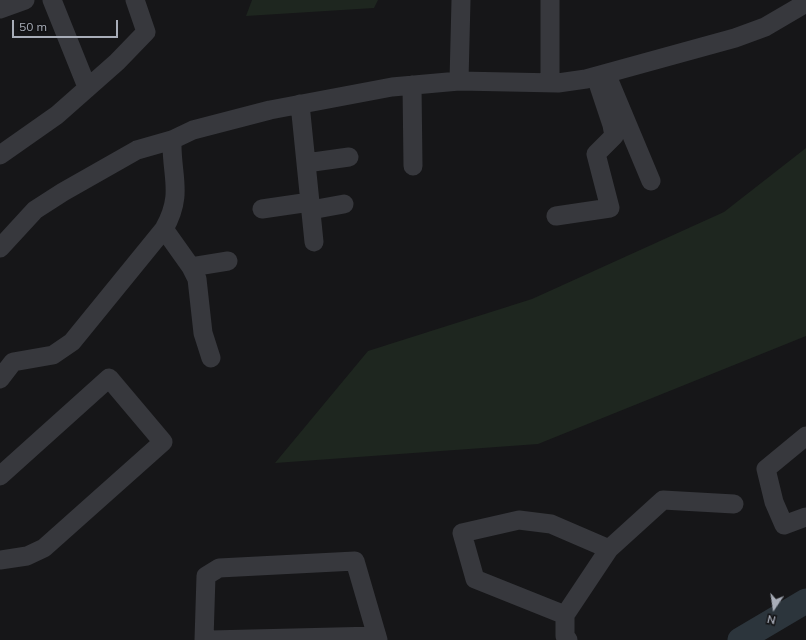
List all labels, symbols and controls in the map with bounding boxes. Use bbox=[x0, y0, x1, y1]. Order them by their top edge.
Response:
scale bar bbox=[14, 12, 120, 38]
text: 50 m bbox=[19, 19, 47, 34]
north arrow bbox=[754, 588, 794, 628]
text: N bbox=[766, 612, 777, 627]

